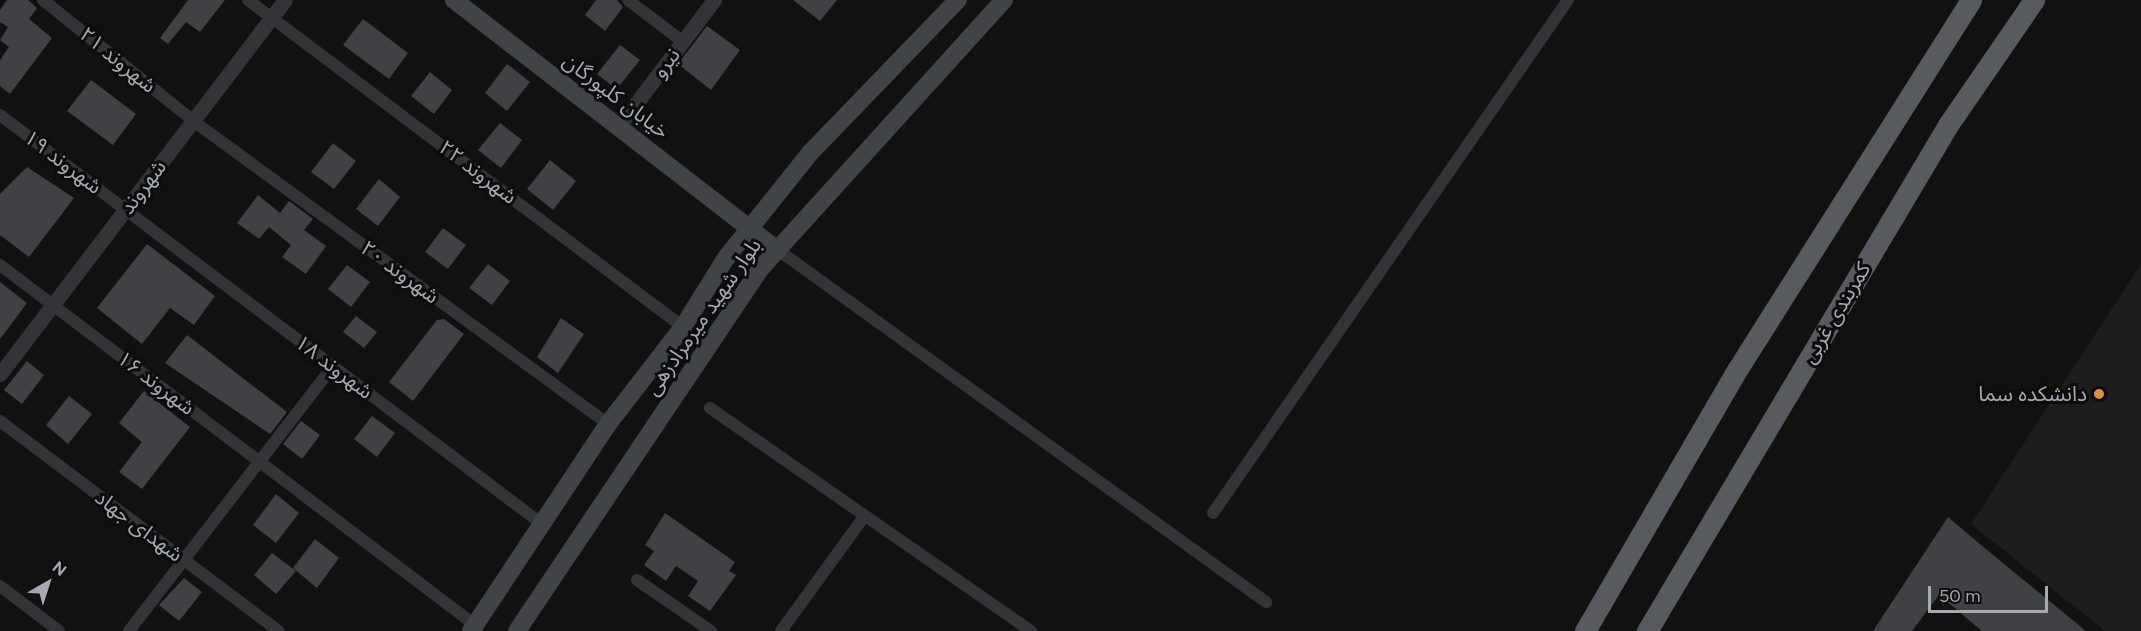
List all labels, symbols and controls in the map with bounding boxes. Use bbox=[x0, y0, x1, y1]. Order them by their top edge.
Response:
street label: شهروند ۲۱ bbox=[75, 22, 161, 98]
street label: نیرو bbox=[647, 43, 685, 83]
street label: خیابان کلپورگان bbox=[558, 48, 674, 144]
street label: شهروند ۱۹ bbox=[19, 125, 107, 199]
street label: شهروند ۲۲ bbox=[434, 135, 522, 209]
street label: شهروند bbox=[114, 155, 172, 219]
street label: بلوار شهید میرمرادزهی bbox=[639, 234, 767, 400]
street label: شهروند ۲۰ bbox=[356, 235, 444, 309]
street label: کمربندی غربی bbox=[1796, 258, 1876, 368]
street label: شهروند ۱۸ bbox=[290, 330, 378, 404]
street label: شهروند ۱۶ bbox=[112, 346, 200, 420]
place label: دانشکده سما bbox=[1978, 381, 2087, 407]
marker: دانشکده سما bbox=[2092, 387, 2106, 401]
street label: شهدای جهاد bbox=[90, 485, 188, 567]
north arrow bbox=[18, 553, 78, 613]
text: N bbox=[49, 557, 70, 580]
scale bar bbox=[1931, 574, 2051, 612]
text: 50 m bbox=[1939, 585, 1981, 607]

